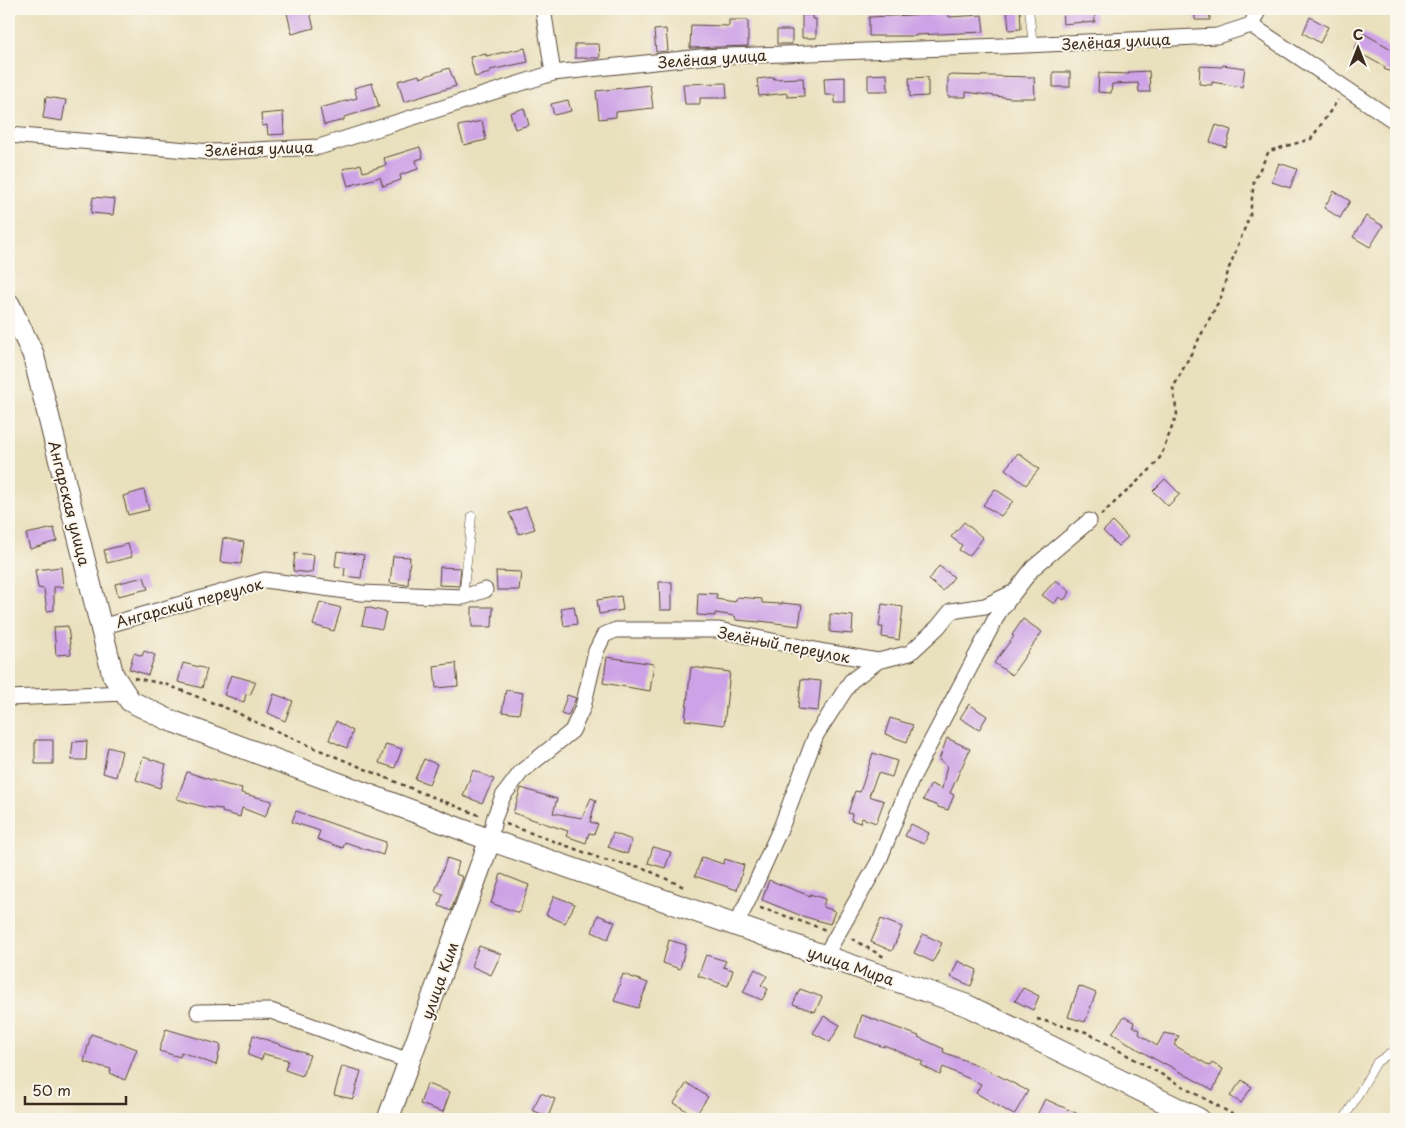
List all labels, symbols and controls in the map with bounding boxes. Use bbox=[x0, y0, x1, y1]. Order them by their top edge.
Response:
north arrow bbox=[1332, 22, 1382, 72]
text: С bbox=[1353, 24, 1363, 45]
street label: Зелёная улица bbox=[1061, 27, 1172, 55]
street label: Зелёная улица bbox=[657, 43, 768, 73]
street label: Зелёная улица bbox=[204, 135, 314, 161]
street label: Ангарская улица bbox=[43, 438, 97, 569]
street label: Ангарский переулок bbox=[113, 571, 265, 633]
street label: Зелёный переулок bbox=[716, 620, 852, 668]
street label: улица Ким bbox=[414, 938, 464, 1022]
street label: улица Мира bbox=[805, 939, 898, 991]
scale bar bbox=[25, 1073, 126, 1105]
text: 50 m bbox=[32, 1078, 71, 1101]

